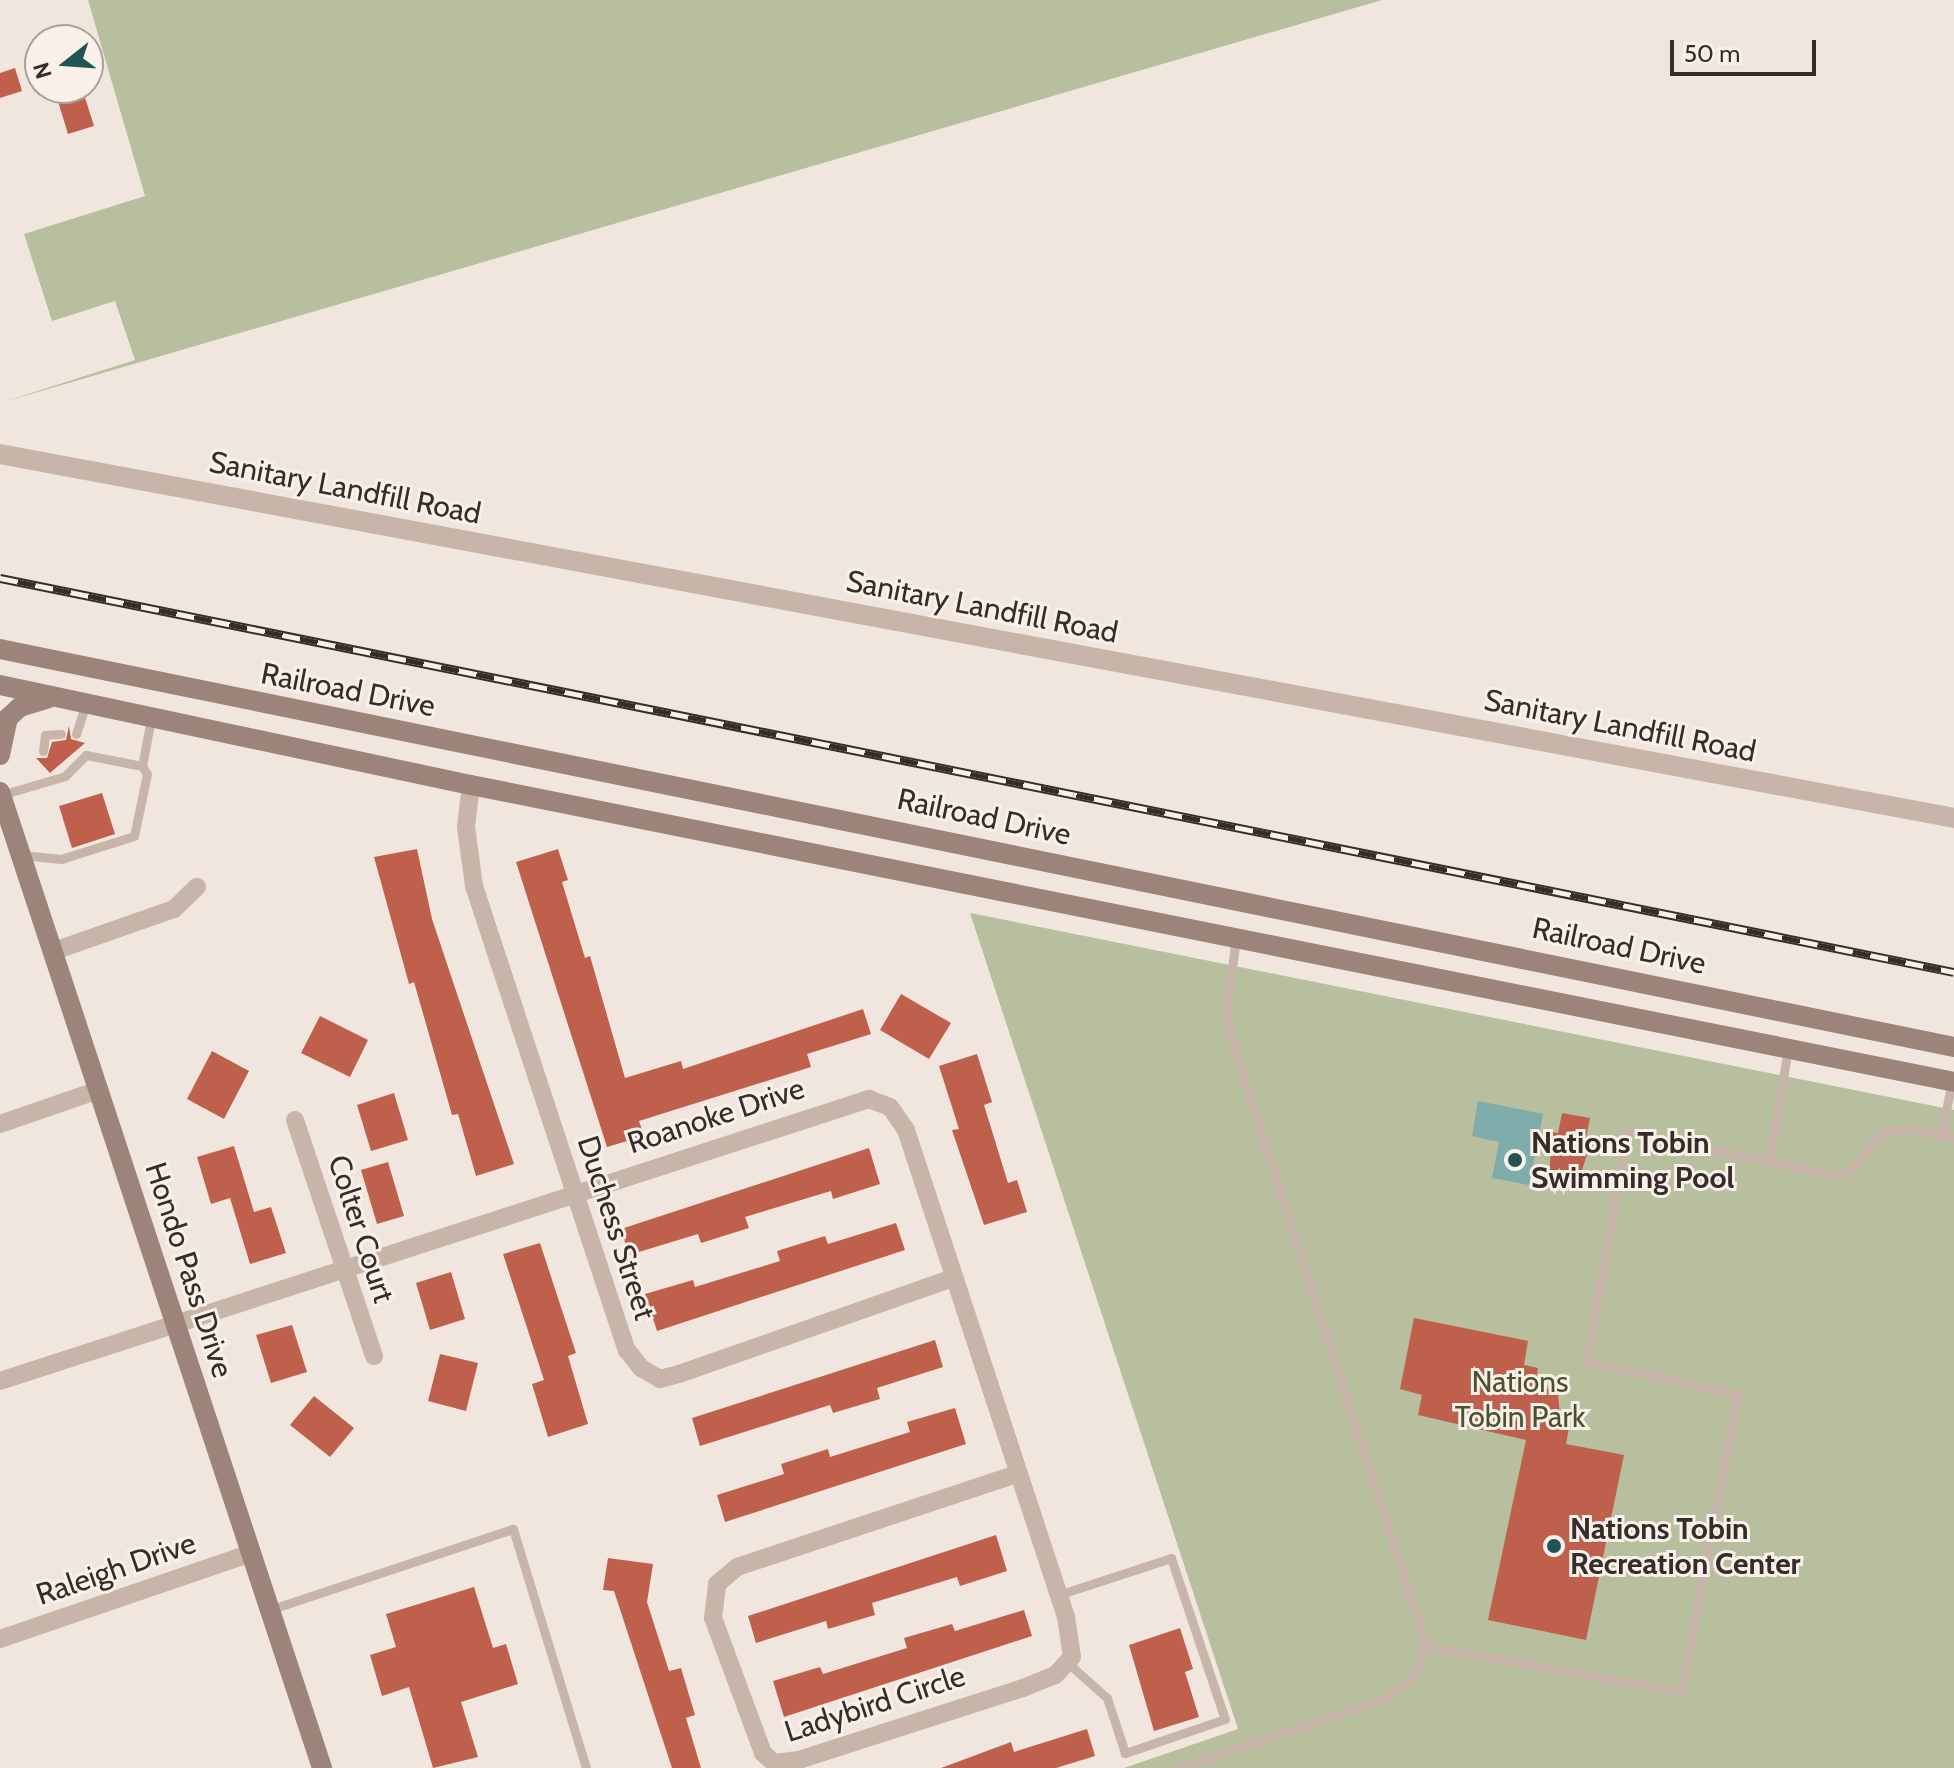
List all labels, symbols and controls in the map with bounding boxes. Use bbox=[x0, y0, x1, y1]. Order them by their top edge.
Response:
north arrow bbox=[24, 24, 104, 104]
scale bar bbox=[1674, 24, 1820, 74]
text: 50 m bbox=[1684, 39, 1740, 68]
text: N bbox=[27, 59, 58, 82]
street label: Sanitary Landfill Road bbox=[206, 444, 484, 532]
street label: Sanitary Landfill Road bbox=[843, 563, 1121, 651]
street label: Railroad Drive bbox=[258, 655, 438, 725]
street label: Sanitary Landfill Road bbox=[1481, 682, 1759, 770]
street label: Railroad Drive bbox=[894, 781, 1074, 853]
street label: Railroad Drive bbox=[1529, 910, 1709, 982]
street label: Roanoke Drive bbox=[623, 1070, 809, 1162]
place label: Nations Tobin Swimming Pool bbox=[1531, 1125, 1734, 1196]
street label: Duchess Street bbox=[569, 1131, 663, 1325]
street label: Colter Court bbox=[320, 1151, 402, 1307]
marker: Nations Tobin Swimming Pool bbox=[1506, 1151, 1524, 1169]
street label: Hondo Pass Drive bbox=[137, 1158, 241, 1382]
park label: Nations Tobin Park bbox=[1455, 1364, 1585, 1434]
place label: Nations Tobin Recreation Center bbox=[1570, 1511, 1800, 1582]
street label: Raleigh Drive bbox=[32, 1525, 200, 1613]
marker: Nations Tobin Recreation Center bbox=[1545, 1537, 1563, 1555]
street label: Ladybird Circle bbox=[780, 1658, 970, 1750]

